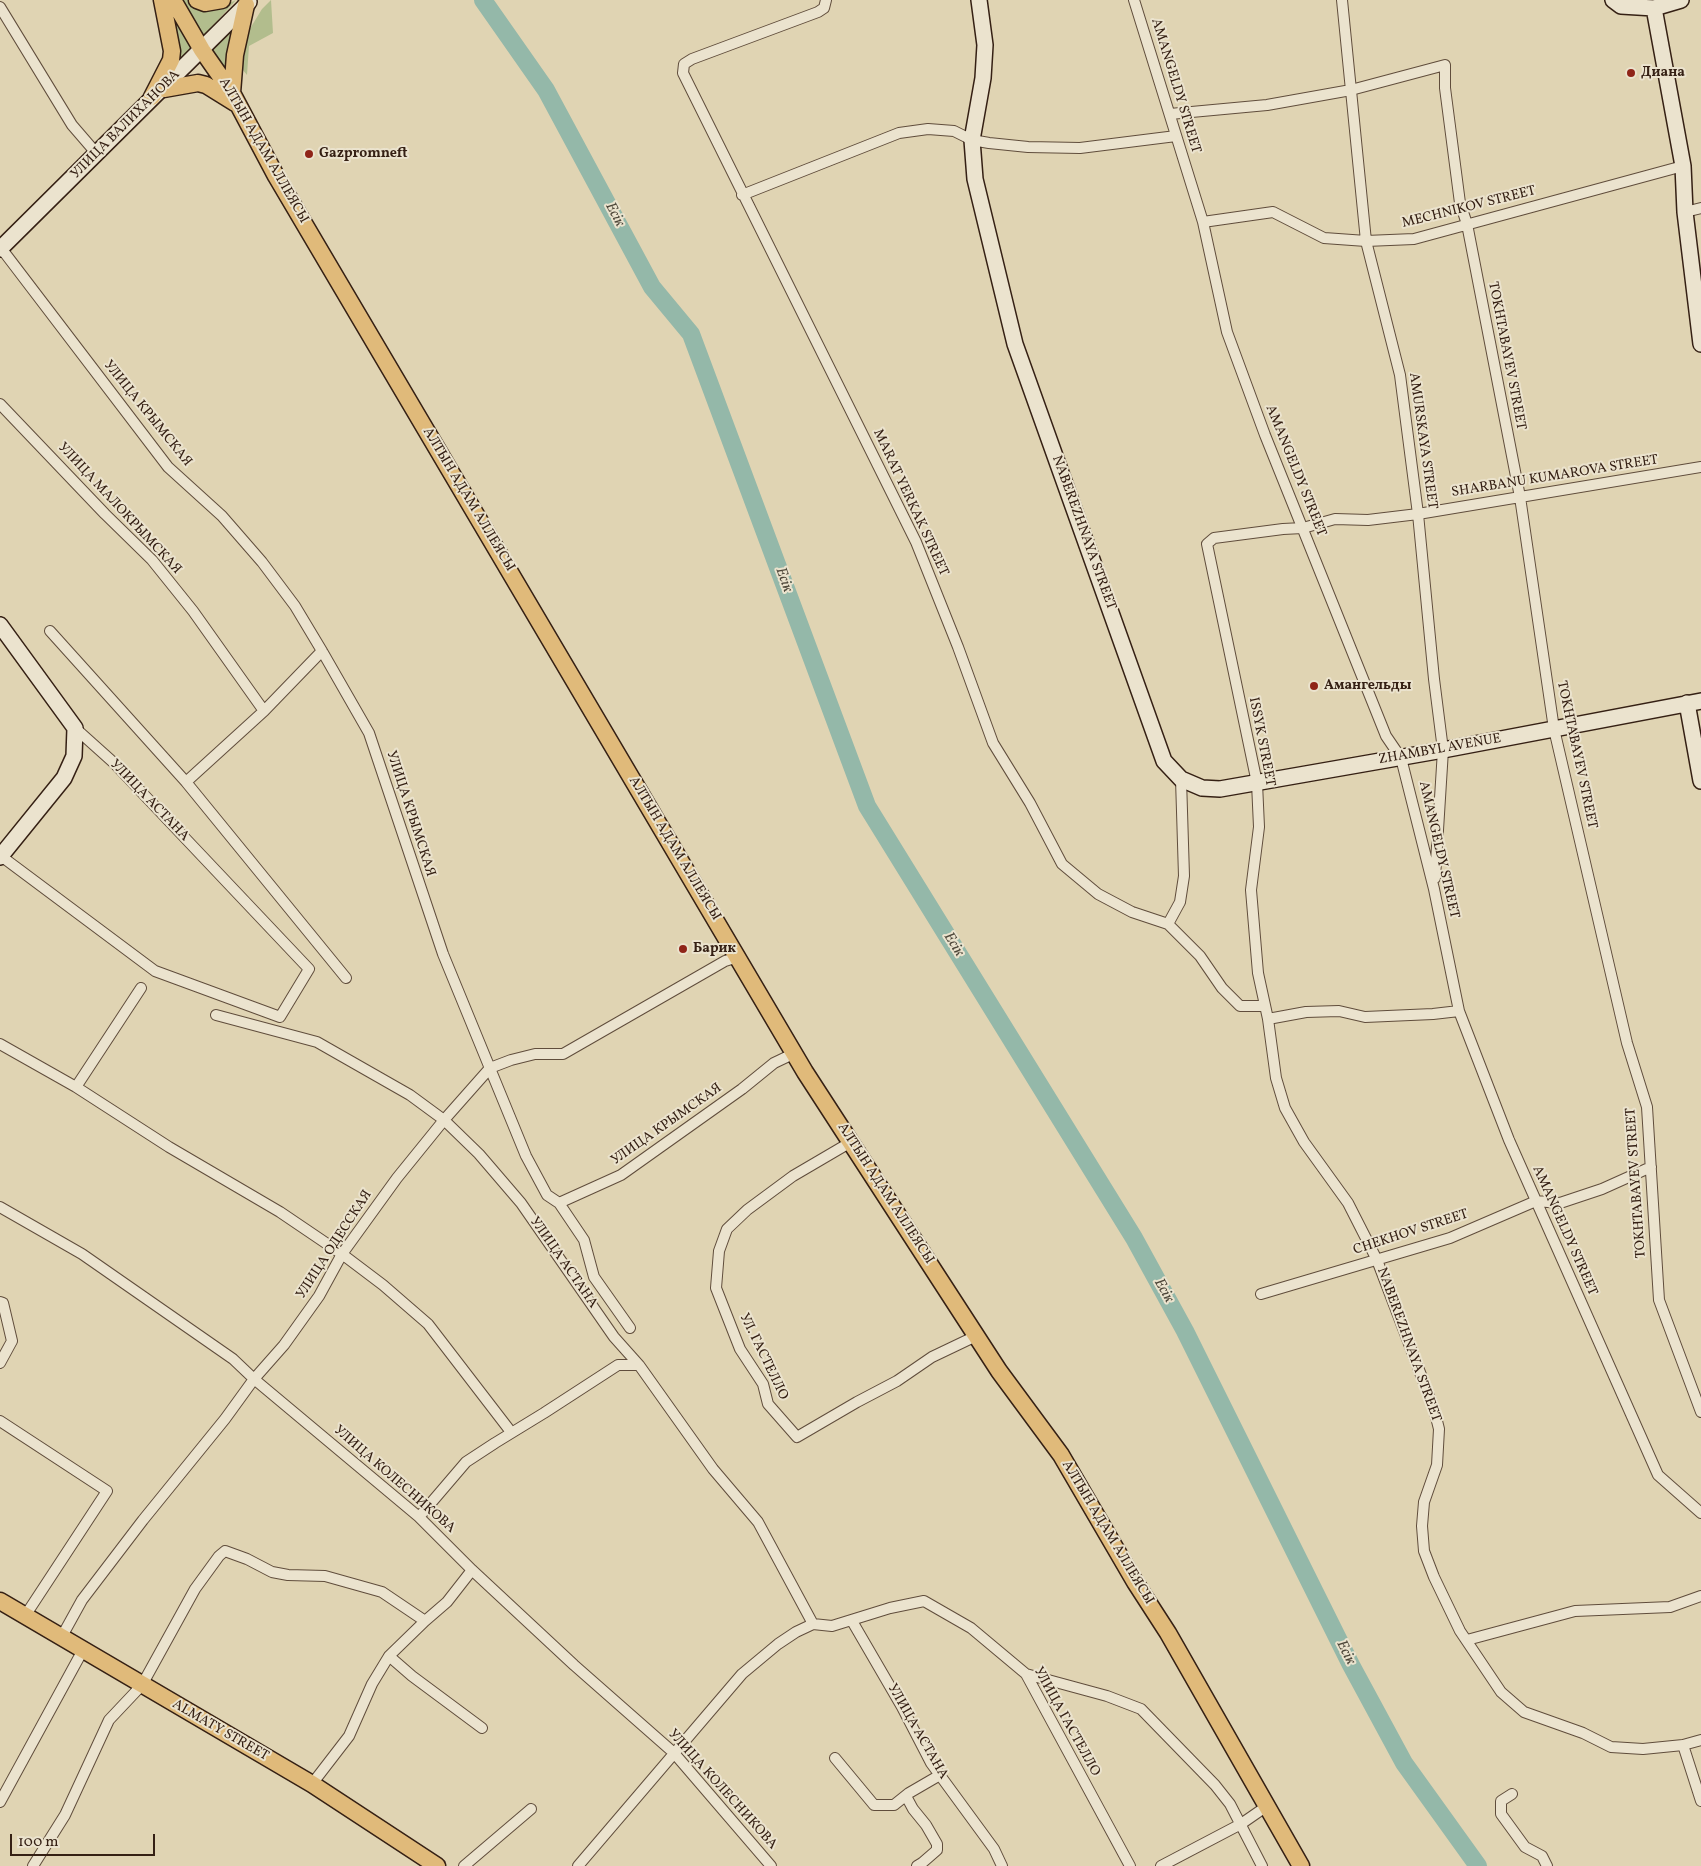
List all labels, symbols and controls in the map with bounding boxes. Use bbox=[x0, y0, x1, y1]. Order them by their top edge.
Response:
street label: AMANGELDY STREET bbox=[1146, 16, 1204, 156]
place label: Диана bbox=[1641, 65, 1685, 81]
street label: УЛИЦА ВАЛИХАНОВА bbox=[68, 67, 184, 183]
marker: Диана bbox=[1625, 67, 1637, 79]
street label: АЛТЫН АДАМ АЛЛЕЯСЫ bbox=[214, 75, 312, 227]
place label: Gazpromneft bbox=[319, 146, 408, 162]
marker: Gazpromneft bbox=[303, 148, 315, 160]
street label: MECHNIKOV STREET bbox=[1400, 183, 1538, 233]
water label: Есік bbox=[600, 200, 628, 230]
street label: TOKHTABAYEV STREET bbox=[1483, 280, 1529, 432]
street label: УЛИЦА КРЫМСКАЯ bbox=[99, 358, 195, 470]
street label: AMURSKAYA STREET bbox=[1404, 372, 1440, 510]
street label: AMANGELDY STREET bbox=[1261, 403, 1329, 539]
street label: АЛТЫН АДАМ АЛЛЕЯСЫ bbox=[418, 425, 518, 575]
street label: MARAT YERKAK STREET bbox=[869, 427, 951, 579]
street label: УЛИЦА МАЛОКРЫМСКАЯ bbox=[54, 440, 184, 578]
street label: SHARBANU KUMAROVA STREET bbox=[1450, 452, 1660, 502]
street label: NABEREZHNAYA STREET bbox=[1047, 453, 1119, 613]
water label: Есік bbox=[770, 565, 796, 595]
place label: Амангельды bbox=[1324, 678, 1411, 694]
marker: Амангельды bbox=[1308, 680, 1320, 692]
street label: TOKHTABAYEV STREET bbox=[1552, 680, 1600, 830]
street label: ISSYK STREET bbox=[1244, 696, 1278, 788]
street label: ZHAMBYL AVENUE bbox=[1377, 731, 1503, 769]
street label: УЛИЦА КРЫМСКАЯ bbox=[382, 749, 438, 879]
street label: УЛИЦА АСТАНА bbox=[106, 757, 192, 845]
street label: АЛТЫН АДАМ АЛЛЕЯСЫ bbox=[624, 774, 724, 924]
street label: AMANGELDY STREET bbox=[1414, 780, 1462, 920]
water label: Есік bbox=[939, 930, 967, 960]
place label: Барик bbox=[693, 941, 736, 957]
marker: Барик bbox=[677, 943, 689, 955]
street label: УЛИЦА КРЫМСКАЯ bbox=[608, 1080, 726, 1170]
street label: TOKHTABAYEV STREET bbox=[1623, 1107, 1651, 1259]
street label: АЛТЫН АДАМ АЛЛЕЯСЫ bbox=[833, 1120, 937, 1268]
street label: AMANGELDY STREET bbox=[1528, 1163, 1600, 1299]
street label: УЛИЦА ОДЕССКАЯ bbox=[294, 1188, 376, 1302]
street label: CHEKHOV STREET bbox=[1351, 1206, 1471, 1260]
street label: УЛИЦА АСТАНА bbox=[525, 1214, 601, 1312]
street label: NABEREZHNAYA STREET bbox=[1372, 1265, 1444, 1425]
water label: Есік bbox=[1149, 1276, 1177, 1306]
street label: УЛ. ГАСТЕЛЛО bbox=[735, 1311, 791, 1403]
street label: УЛИЦА КОЛЕСНИКОВА bbox=[330, 1423, 458, 1537]
street label: АЛТЫН АДАМ АЛЛЕЯСЫ bbox=[1057, 1458, 1157, 1608]
water label: Есік bbox=[1331, 1638, 1359, 1668]
street label: УЛИЦА ГАСТЕЛЛО bbox=[1029, 1664, 1103, 1780]
street label: УЛИЦА АСТАНА bbox=[883, 1681, 951, 1783]
street label: ALMATY STREET bbox=[169, 1697, 271, 1765]
street label: УЛИЦА КОЛЕСНИКОВА bbox=[664, 1727, 780, 1853]
scale bar bbox=[12, 1824, 158, 1856]
text: 100 m bbox=[18, 1832, 58, 1853]

